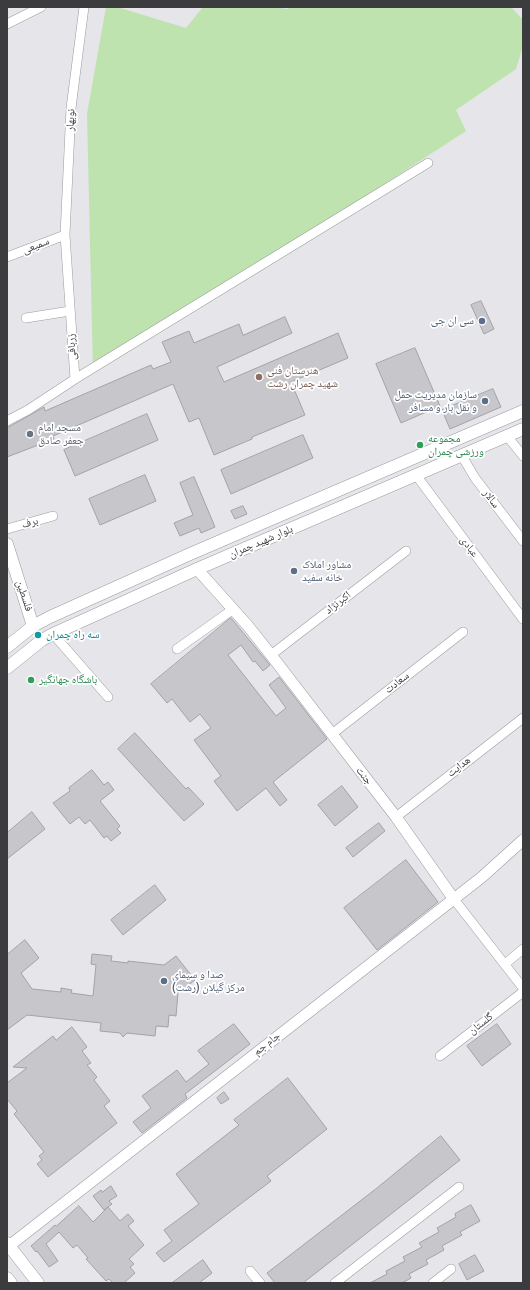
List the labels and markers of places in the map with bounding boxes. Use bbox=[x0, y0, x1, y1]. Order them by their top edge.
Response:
place label: سی ان جی bbox=[431, 314, 474, 328]
marker: سی ان جی bbox=[477, 316, 487, 326]
place label: هنرستان فنی شهید چمران رشت bbox=[267, 364, 338, 390]
marker: هنرستان فنی شهید چمران رشت bbox=[254, 372, 264, 382]
place label: سازمان مدیریت حمل و نقل بار و مسافر bbox=[394, 388, 477, 414]
marker: سازمان مدیریت حمل و نقل بار و مسافر bbox=[480, 396, 490, 406]
place label: مسجد امام جعفر صادق bbox=[38, 421, 84, 447]
marker: مسجد امام جعفر صادق bbox=[25, 429, 35, 439]
place label: مجموعه ورزشی چمران bbox=[428, 432, 484, 458]
marker: مجموعه ورزشی چمران bbox=[415, 440, 425, 450]
place label: مشاور املاک خانه سفید bbox=[302, 558, 351, 584]
marker: مشاور املاک خانه سفید bbox=[289, 566, 299, 576]
place label: سه راه چمران bbox=[46, 628, 99, 642]
marker: سه راه چمران bbox=[33, 630, 43, 640]
place label: باشگاه جهانگیر bbox=[39, 673, 97, 687]
marker: باشگاه جهانگیر bbox=[26, 675, 36, 685]
place label: صدا و سیمای مرکز گیلان (رشت) bbox=[172, 968, 245, 994]
marker: صدا و سیمای مرکز گیلان (رشت) bbox=[159, 976, 169, 986]

